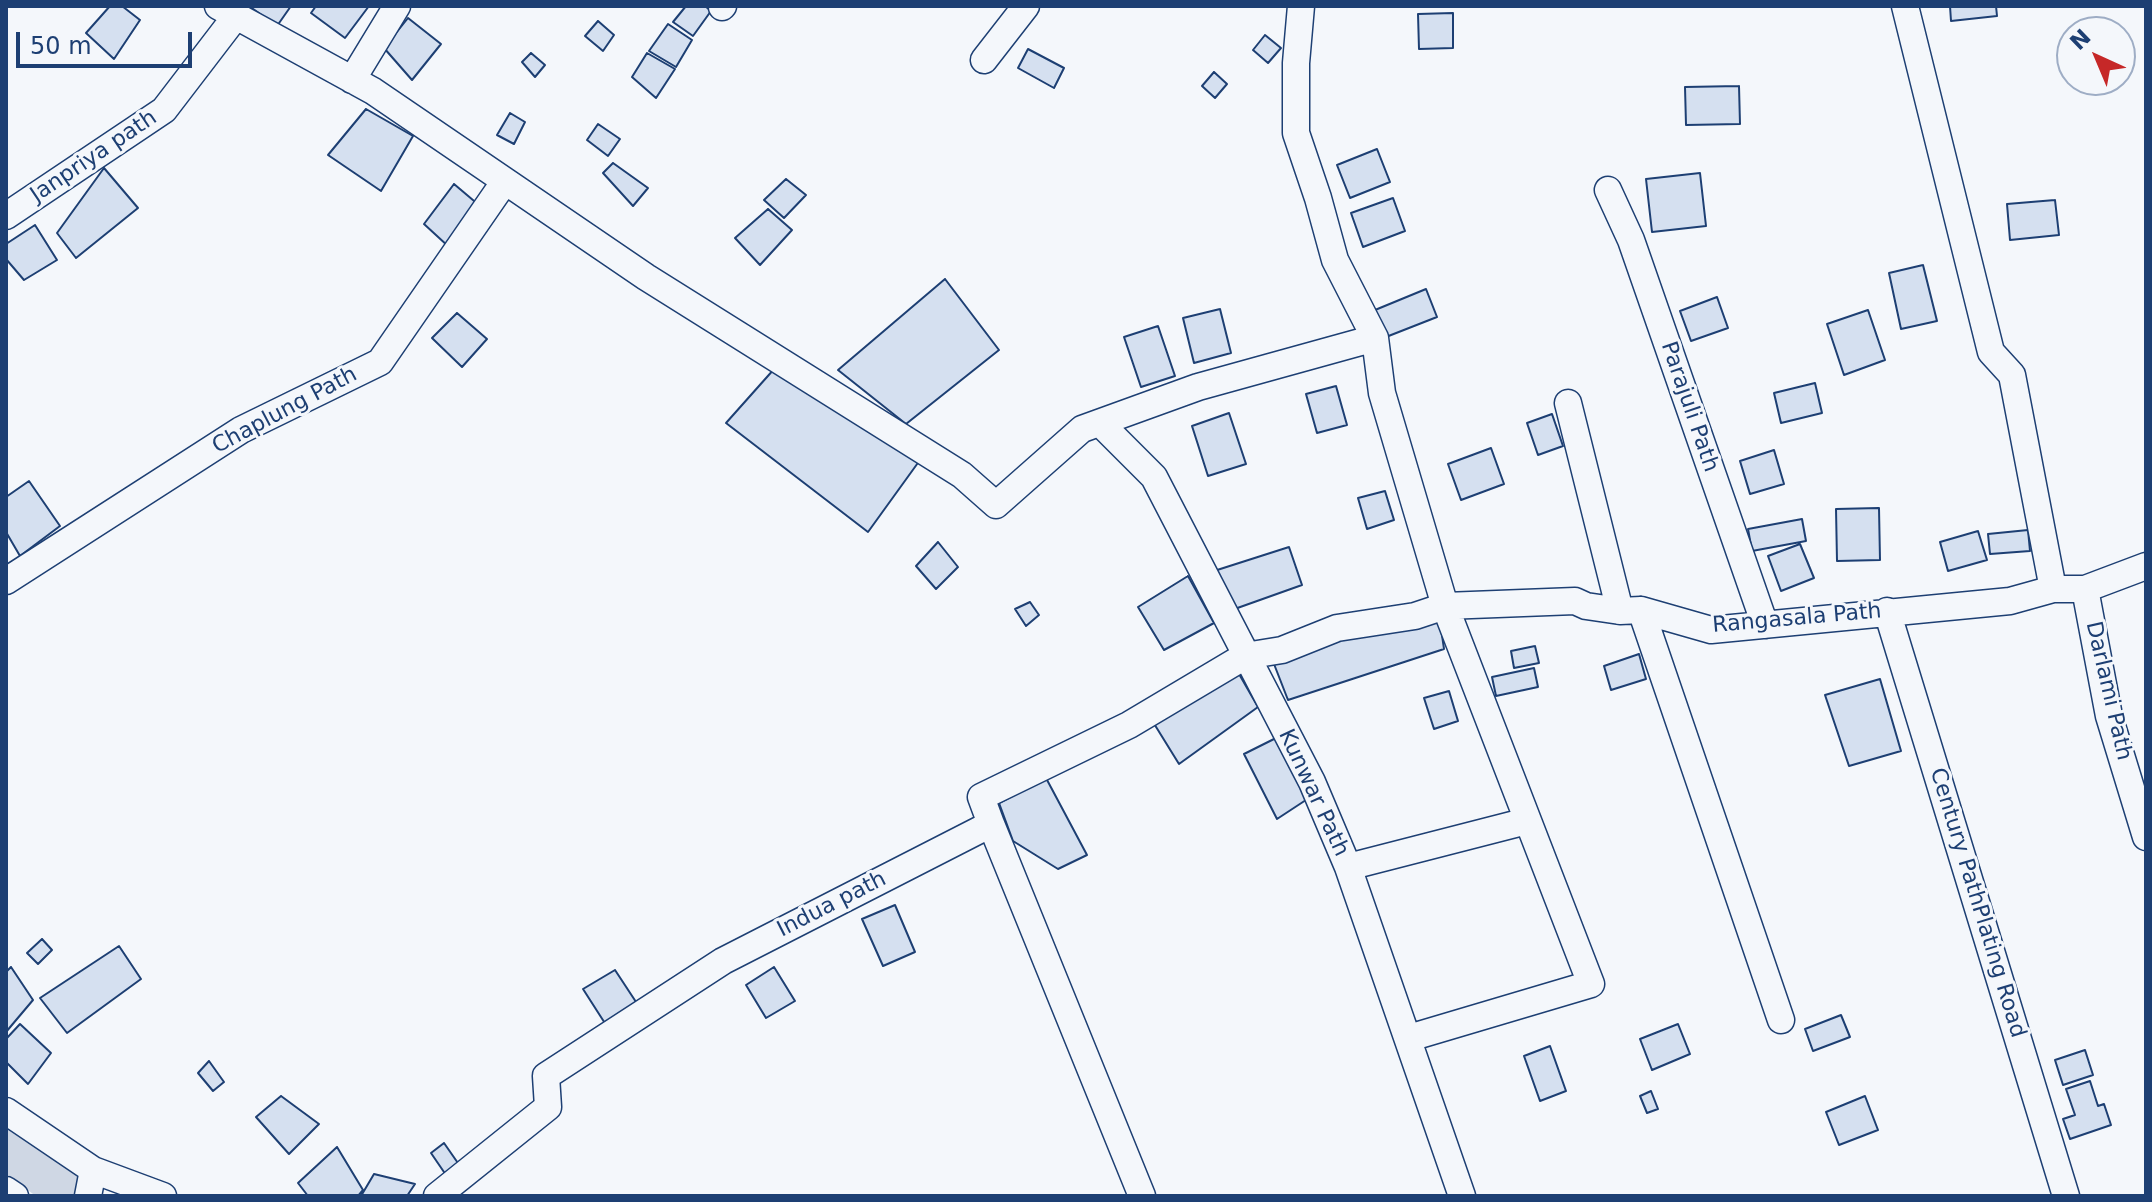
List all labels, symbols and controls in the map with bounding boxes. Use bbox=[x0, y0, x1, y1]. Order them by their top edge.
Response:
scale bar bbox=[20, 16, 196, 66]
north arrow bbox=[2056, 16, 2136, 96]
text: N bbox=[2065, 24, 2096, 55]
text: 50 m bbox=[30, 32, 92, 60]
street label: Janpriya path bbox=[26, 105, 162, 209]
street label: Parajuli Path bbox=[1654, 338, 1724, 476]
street label: Chaplung Path bbox=[208, 362, 362, 460]
street label: Rangasala Path bbox=[1711, 598, 1883, 640]
street label: Darlami Path bbox=[2079, 619, 2137, 763]
street label: Kunwar Path bbox=[1272, 725, 1354, 861]
street label: Century PathPlating Road bbox=[1923, 765, 2031, 1041]
street label: Indua path bbox=[773, 866, 891, 944]

